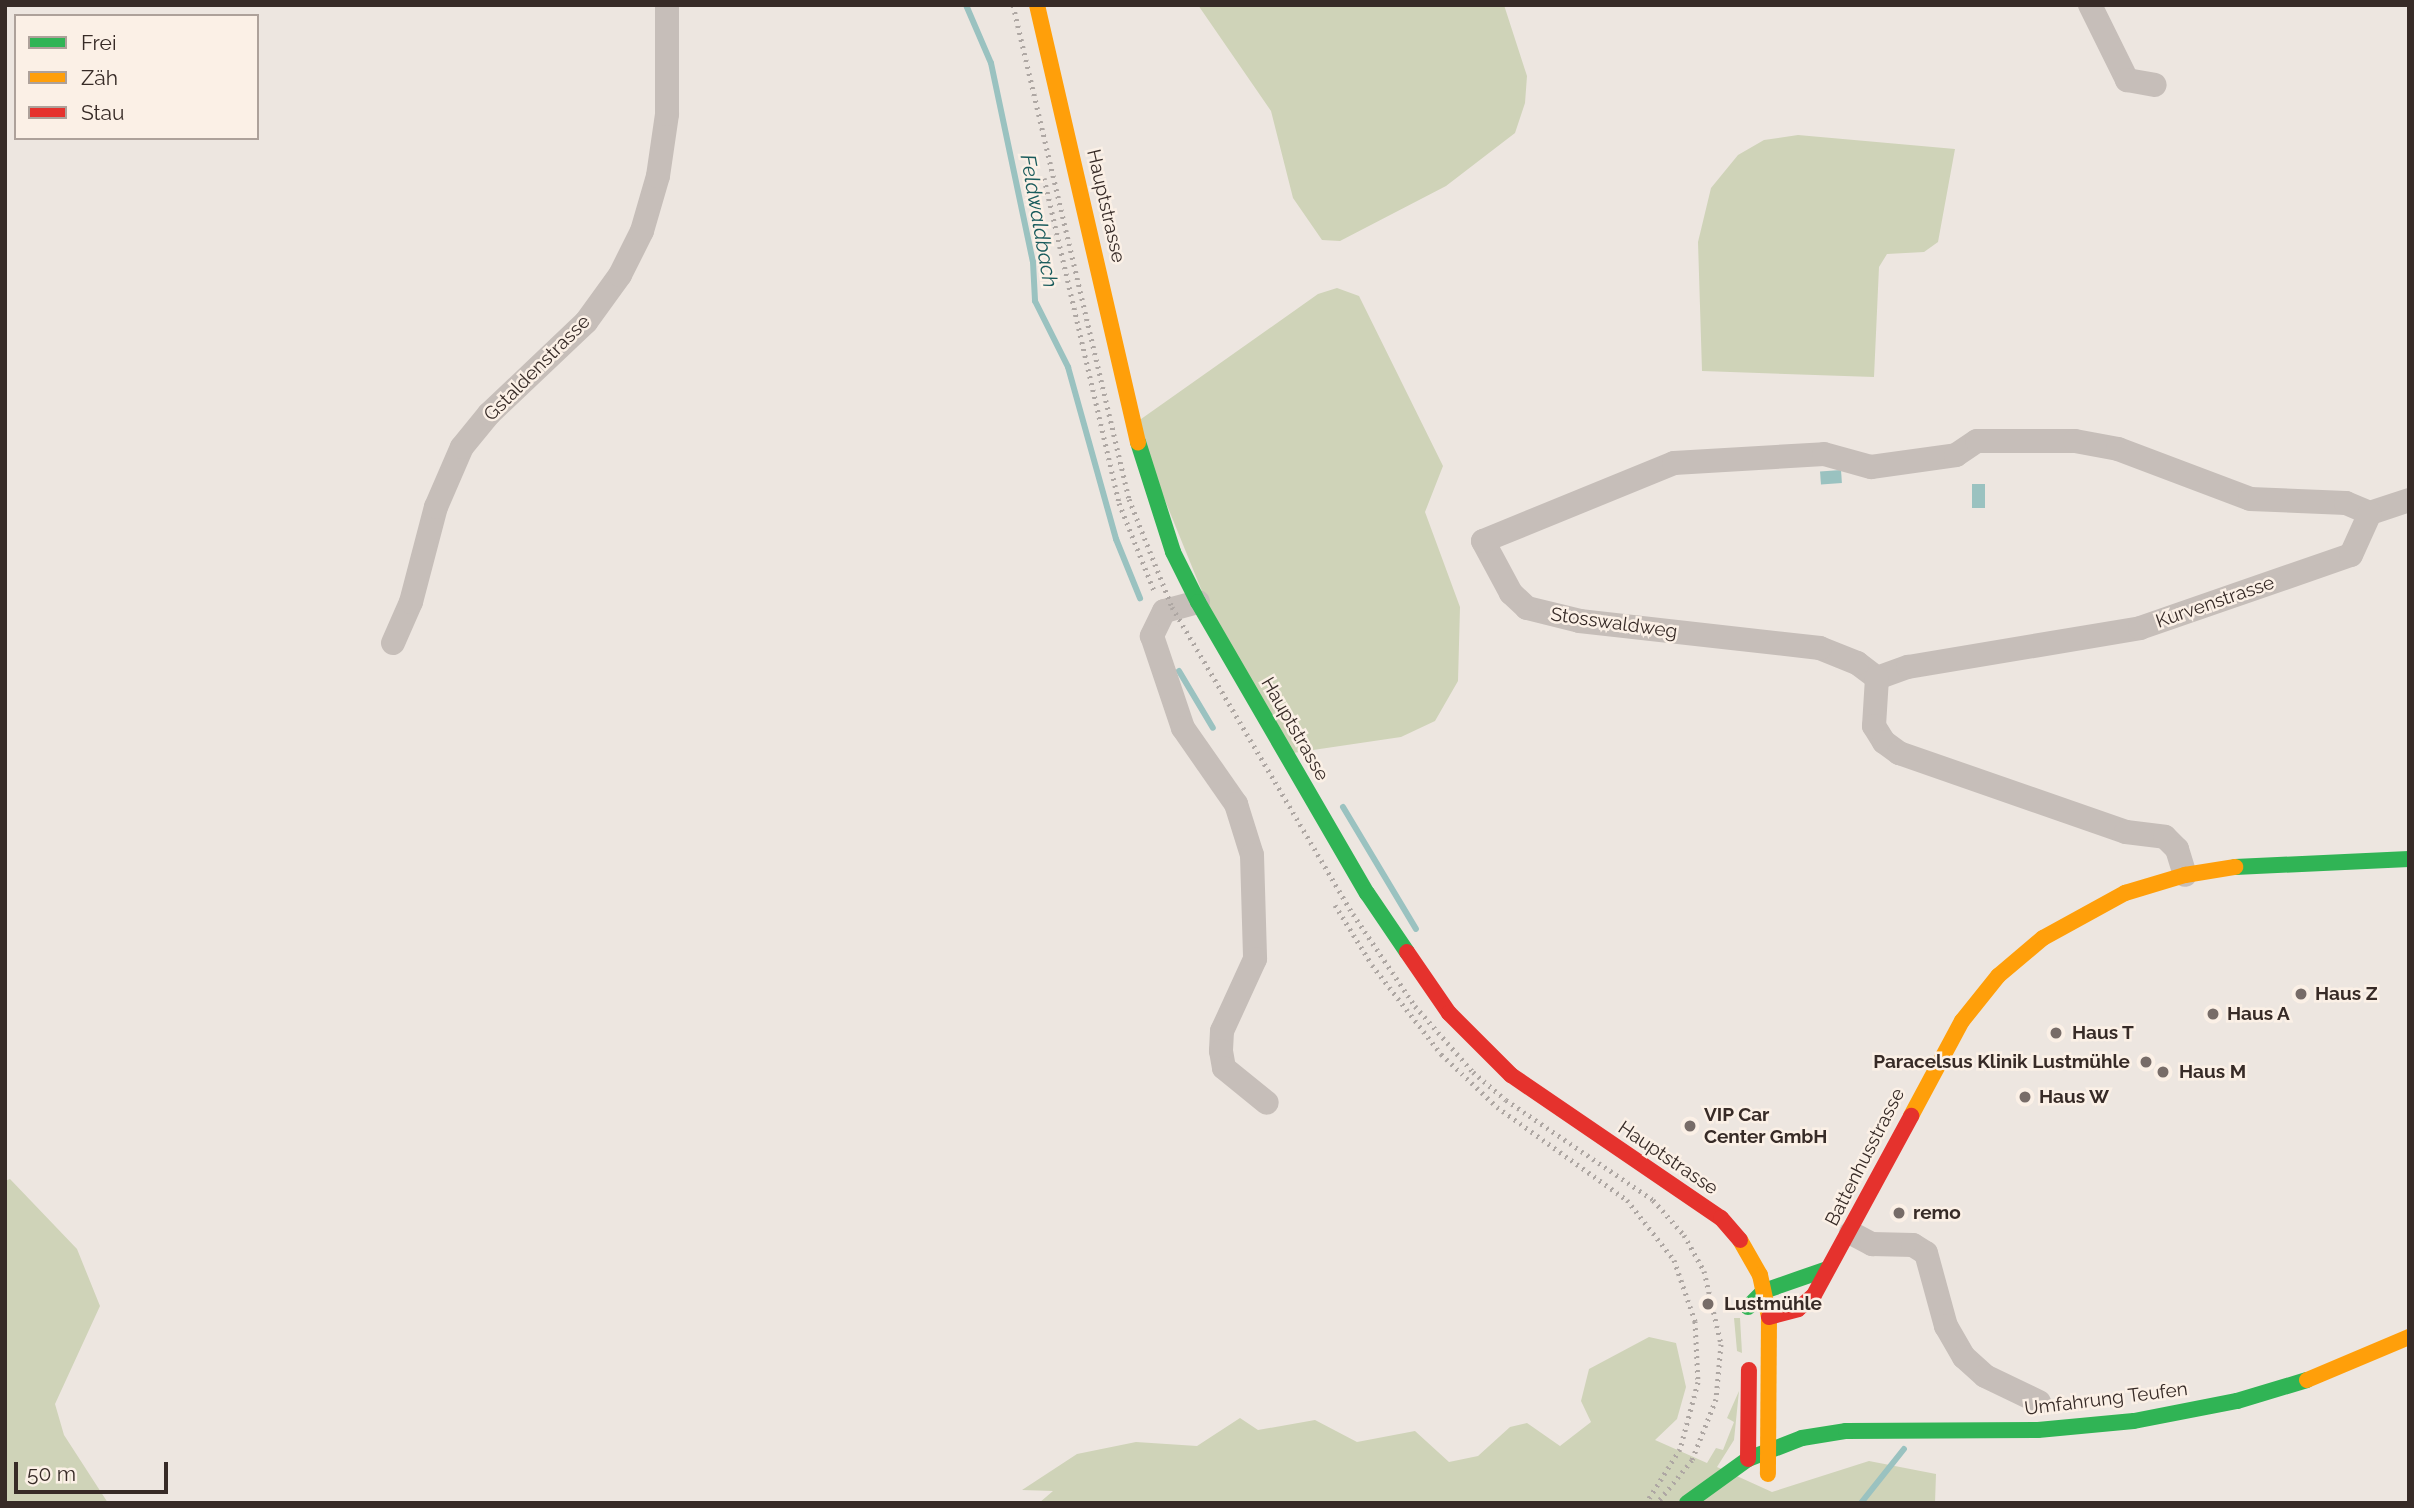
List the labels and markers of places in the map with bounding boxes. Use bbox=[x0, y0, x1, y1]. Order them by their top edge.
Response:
place label: Haus Z bbox=[2315, 983, 2378, 1005]
marker: Haus Z bbox=[2293, 986, 2309, 1002]
place label: Haus A bbox=[2227, 1003, 2290, 1025]
marker: Haus A bbox=[2205, 1006, 2221, 1022]
place label: Haus T bbox=[2072, 1022, 2134, 1044]
marker: Haus T bbox=[2046, 1023, 2066, 1043]
place label: Paracelsus Klinik Lustmühle bbox=[1873, 1051, 2130, 1073]
marker: Paracelsus Klinik Lustmühle bbox=[2136, 1052, 2156, 1072]
place label: Haus M bbox=[2179, 1061, 2246, 1083]
marker: Haus M bbox=[2153, 1062, 2173, 1082]
place label: Haus W bbox=[2039, 1086, 2110, 1108]
marker: Haus W bbox=[2017, 1089, 2033, 1105]
place label: VIP Car Center GmbH bbox=[1704, 1104, 1828, 1148]
marker: VIP Car Center GmbH bbox=[1682, 1118, 1698, 1134]
place label: remo bbox=[1913, 1202, 1961, 1224]
marker: remo bbox=[1891, 1205, 1907, 1221]
place label: Lustmühle bbox=[1724, 1293, 1822, 1315]
marker: Lustmühle bbox=[1698, 1294, 1718, 1314]

